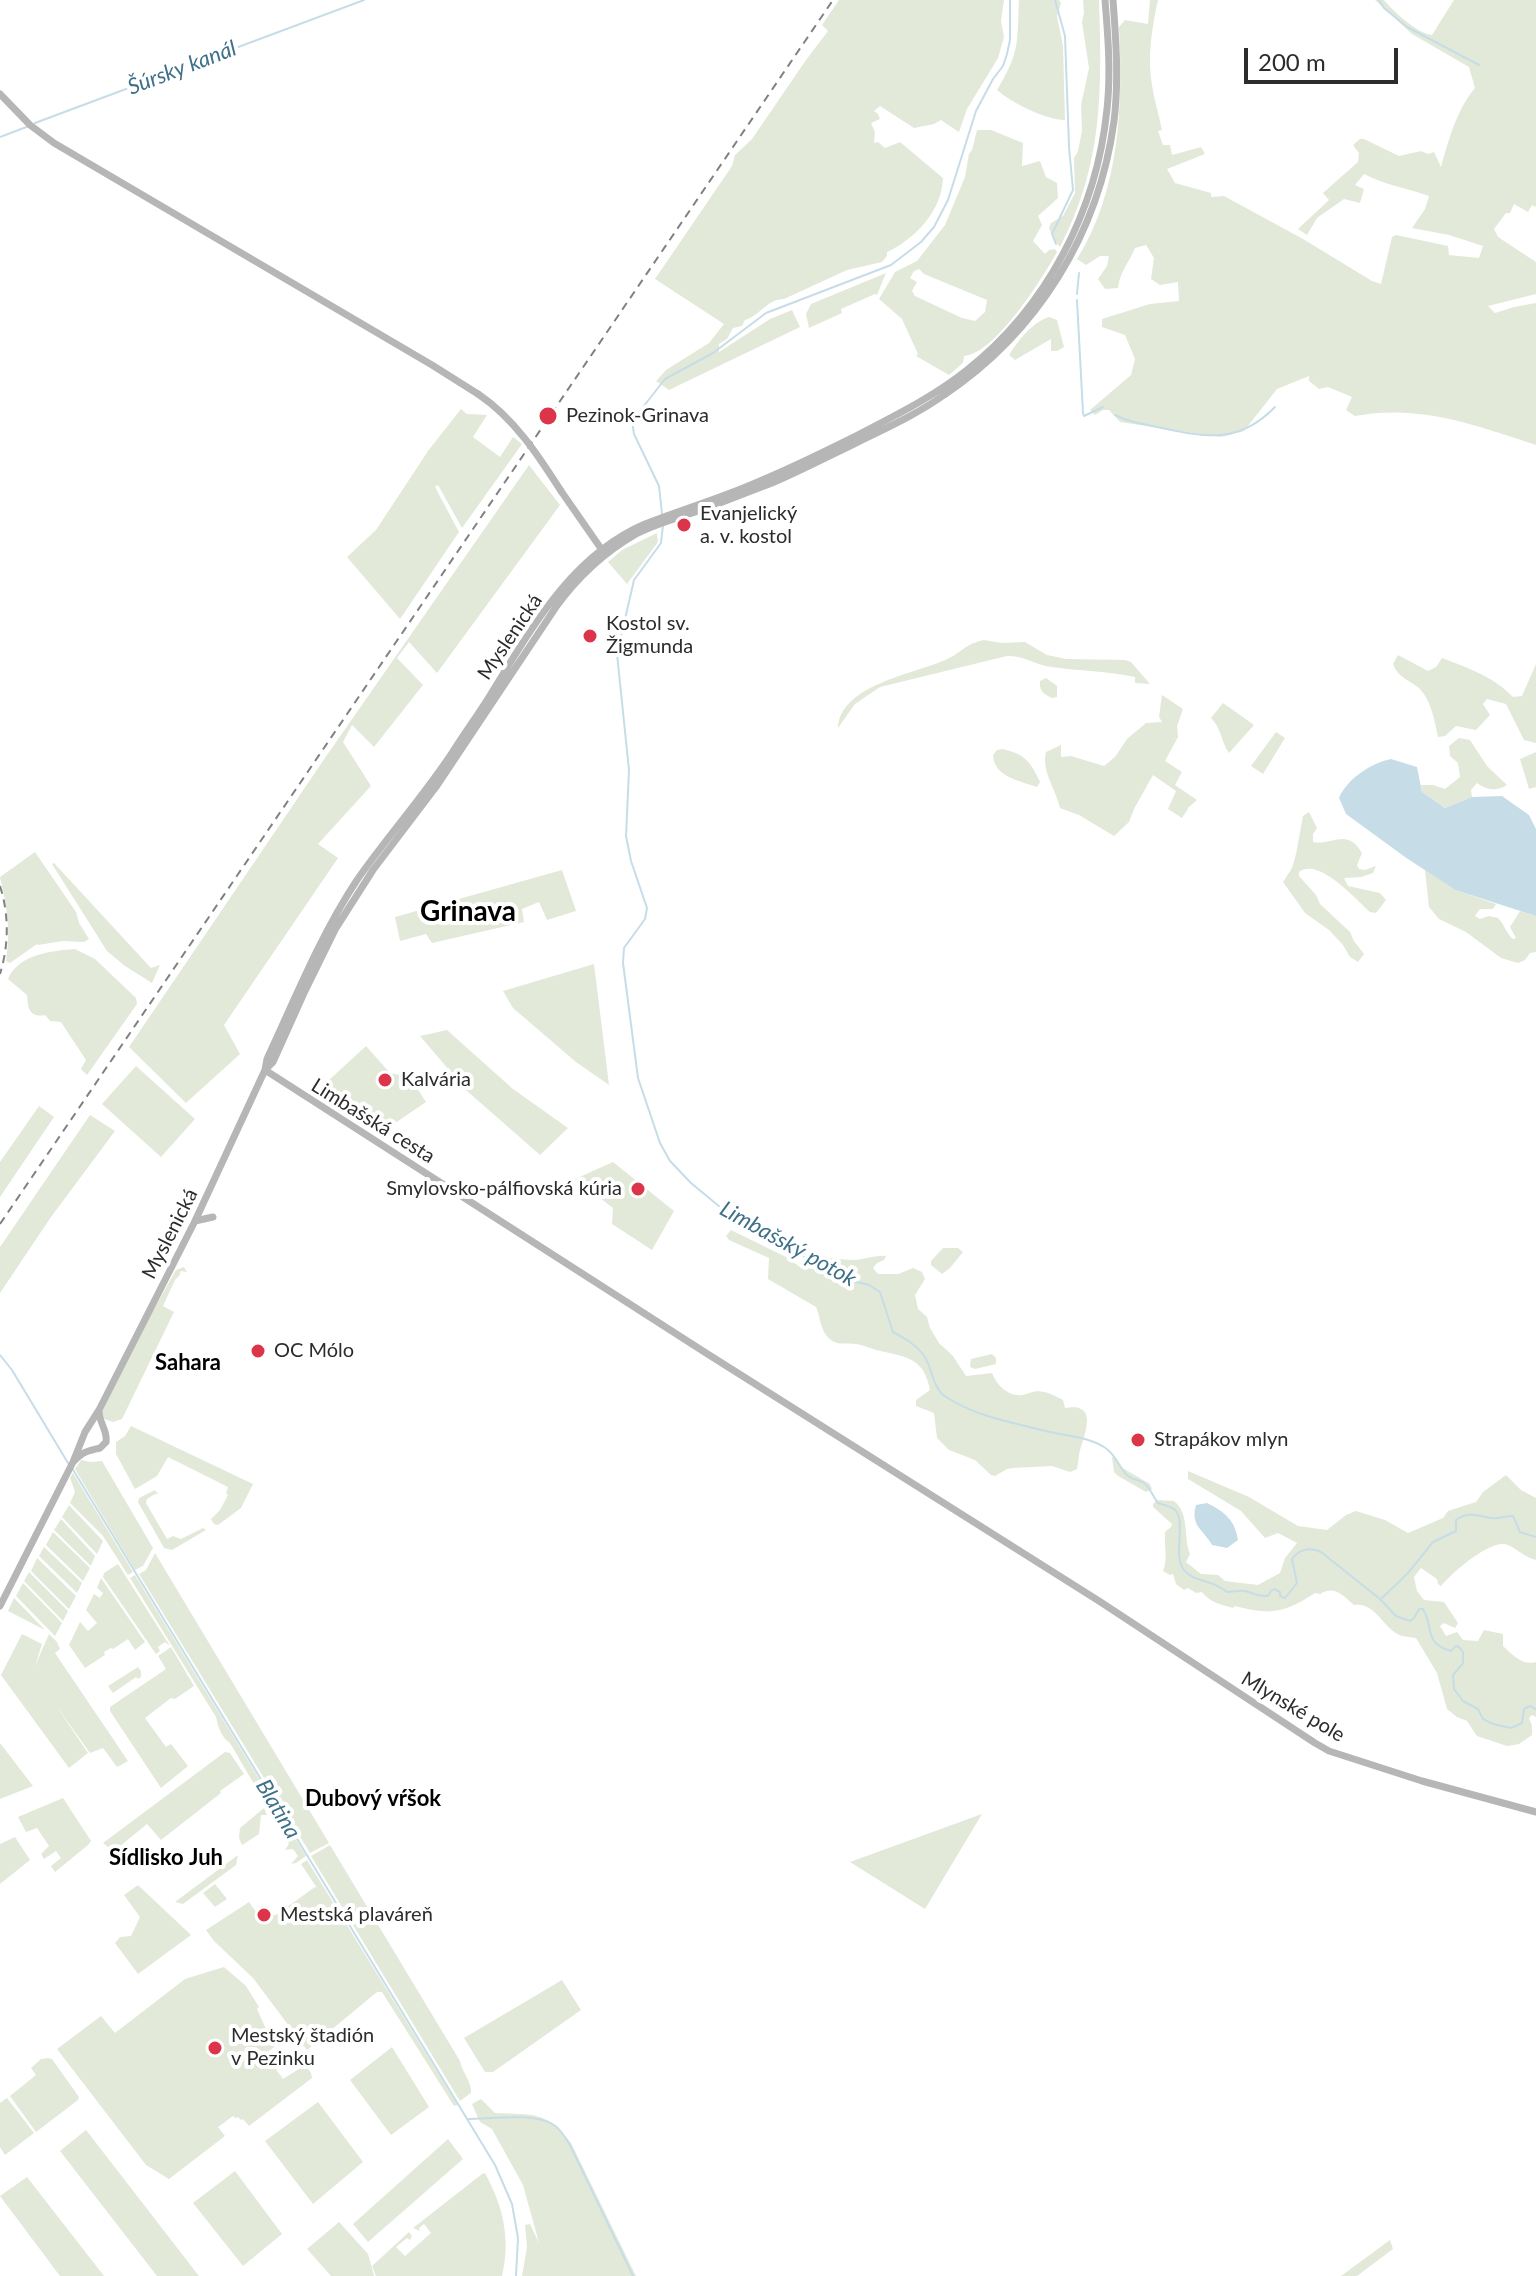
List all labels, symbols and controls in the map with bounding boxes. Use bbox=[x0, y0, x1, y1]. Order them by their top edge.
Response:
scale bar bbox=[1248, 32, 1402, 82]
water label: Šúrsky kanál bbox=[124, 35, 240, 101]
text: 200 m bbox=[1258, 47, 1326, 76]
place label: Pezinok-Grinava bbox=[566, 404, 709, 428]
marker: Pezinok-Grinava bbox=[537, 405, 559, 427]
place label: Evanjelický a. v. kostol bbox=[700, 502, 797, 549]
marker: Evanjelický a. v. kostol bbox=[675, 516, 693, 534]
street label: Myslenická bbox=[473, 590, 547, 684]
place label: Kostol sv. Žigmunda bbox=[606, 612, 693, 659]
marker: Kostol sv. Žigmunda bbox=[581, 627, 599, 645]
district label: Grinava bbox=[420, 895, 516, 929]
place label: Kalvária bbox=[401, 1068, 471, 1092]
marker: Kalvária bbox=[376, 1071, 394, 1089]
street label: Limbašská cesta bbox=[307, 1073, 439, 1169]
place label: Smylovsko-pálfiovská kúria bbox=[386, 1177, 622, 1201]
marker: Smylovsko-pálfiovská kúria bbox=[629, 1180, 647, 1198]
street label: Myslenická bbox=[137, 1185, 203, 1283]
water label: Limbašský potok bbox=[715, 1196, 861, 1292]
place label: OC Mólo bbox=[274, 1339, 354, 1363]
marker: OC Mólo bbox=[249, 1342, 267, 1360]
district label: Sahara bbox=[155, 1350, 221, 1376]
place label: Strapákov mlyn bbox=[1154, 1428, 1289, 1452]
marker: Strapákov mlyn bbox=[1129, 1431, 1147, 1449]
street label: Mlynské pole bbox=[1237, 1667, 1349, 1747]
water label: Blatina bbox=[250, 1774, 306, 1844]
district label: Dubový vŕšok bbox=[305, 1786, 441, 1812]
district label: Sídlisko Juh bbox=[109, 1845, 223, 1871]
place label: Mestská plaváreň bbox=[280, 1903, 433, 1927]
marker: Mestská plaváreň bbox=[255, 1906, 273, 1924]
place label: Mestský štadión v Pezinku bbox=[231, 2024, 374, 2071]
marker: Mestský štadión v Pezinku bbox=[206, 2039, 224, 2057]

